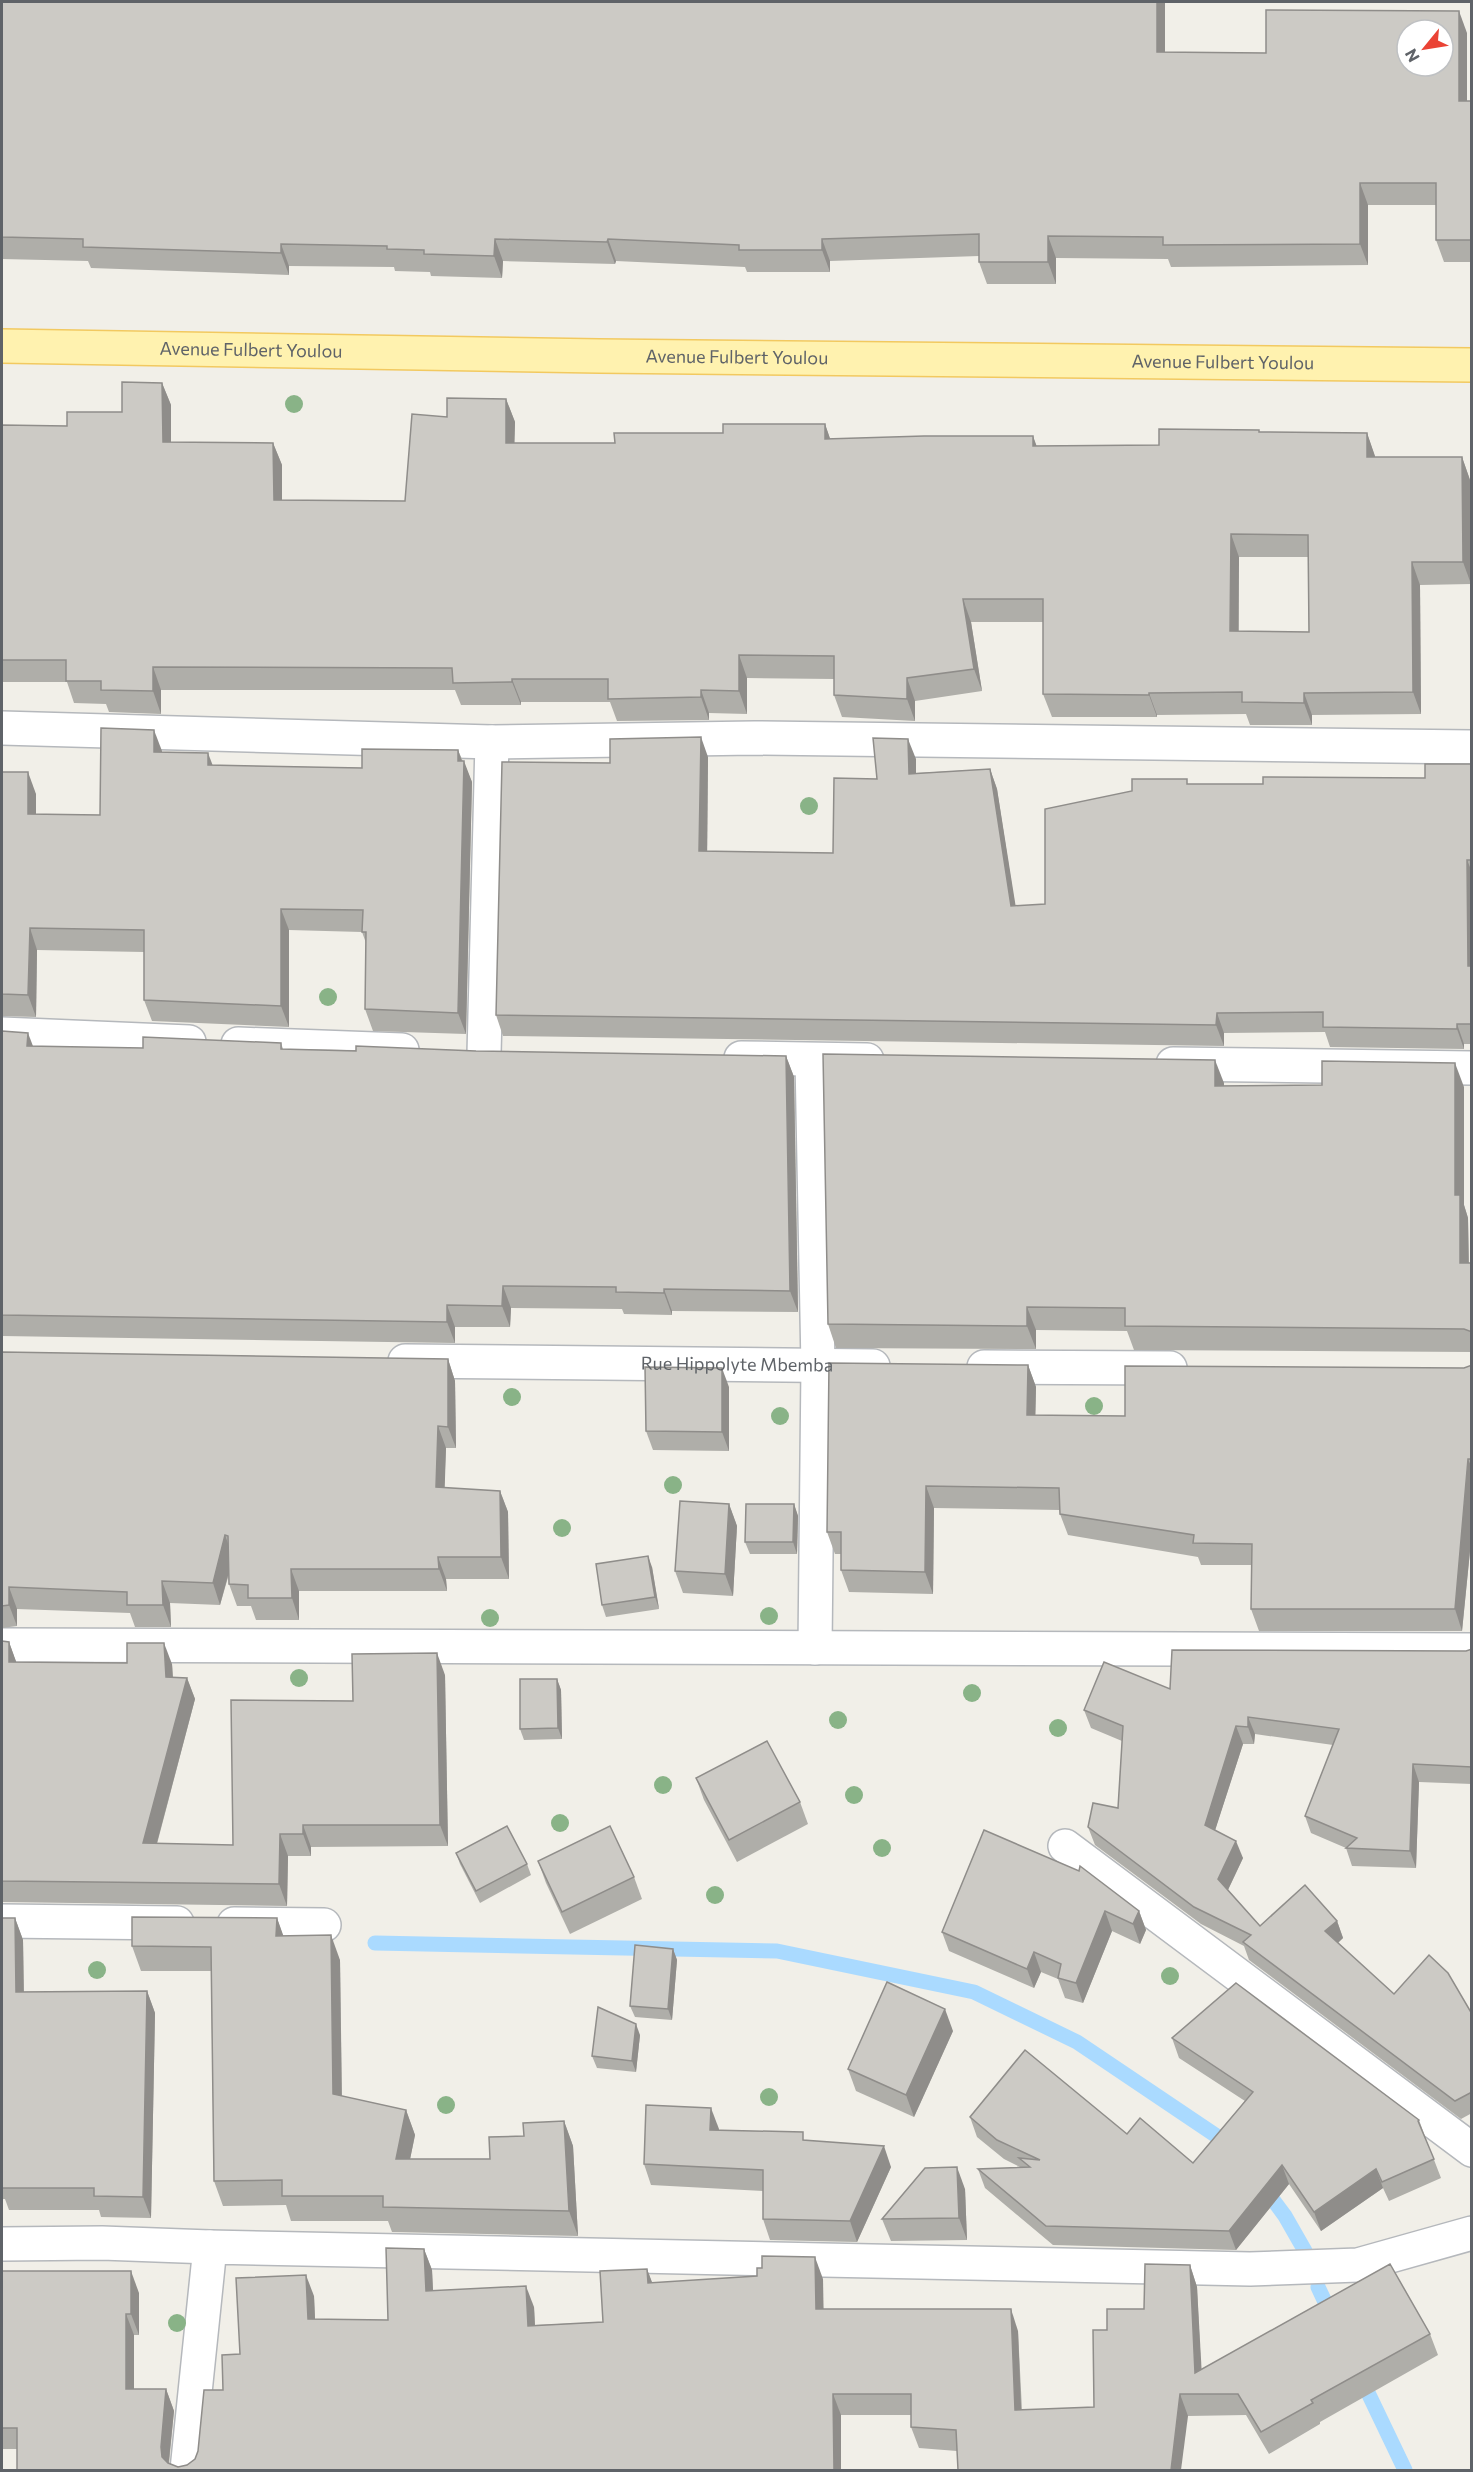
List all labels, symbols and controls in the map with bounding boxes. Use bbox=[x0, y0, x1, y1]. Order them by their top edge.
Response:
north arrow bbox=[1395, 18, 1455, 78]
text: N bbox=[1400, 46, 1423, 66]
street label: Avenue Fulbert Youlou bbox=[159, 337, 343, 362]
street label: Avenue Fulbert Youlou bbox=[645, 344, 828, 368]
street label: Avenue Fulbert Youlou bbox=[1131, 349, 1314, 373]
street label: Rue Hippolyte Mbemba bbox=[641, 1352, 833, 1376]

